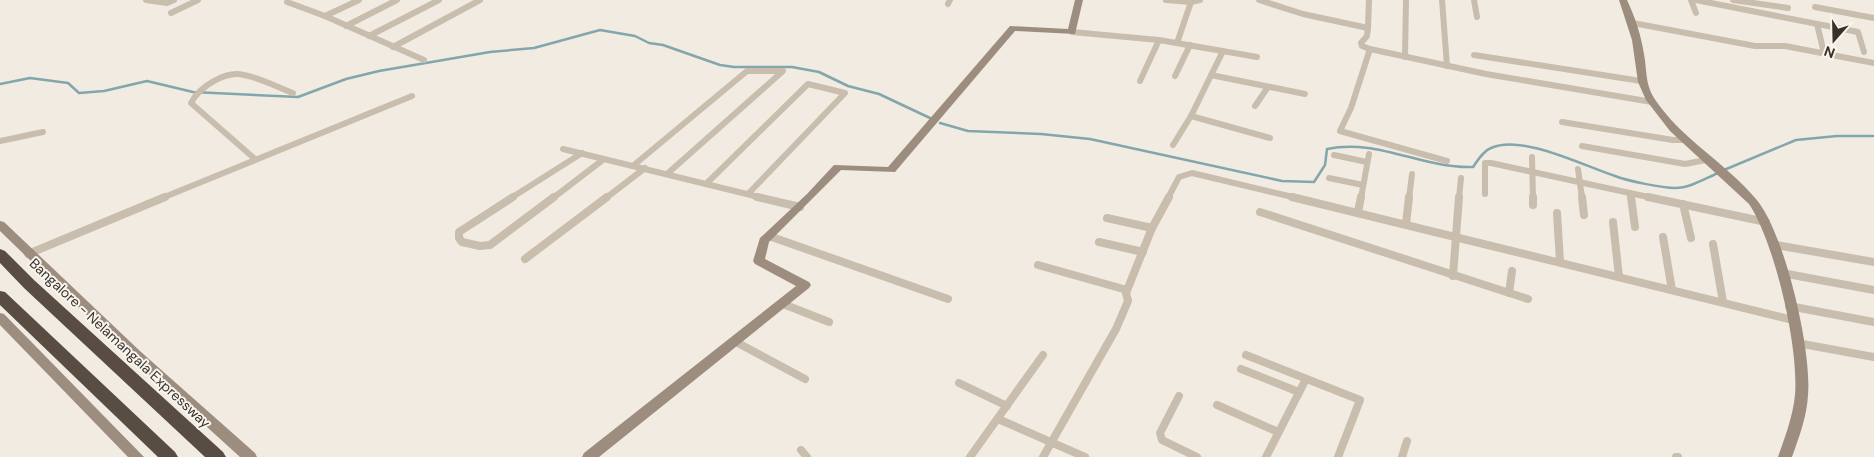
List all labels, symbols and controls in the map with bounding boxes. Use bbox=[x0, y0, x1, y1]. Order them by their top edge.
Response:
north arrow bbox=[1809, 15, 1859, 65]
text: N bbox=[1822, 42, 1837, 62]
street label: Bangalore - Nelamangala Expressway bbox=[26, 254, 214, 432]

